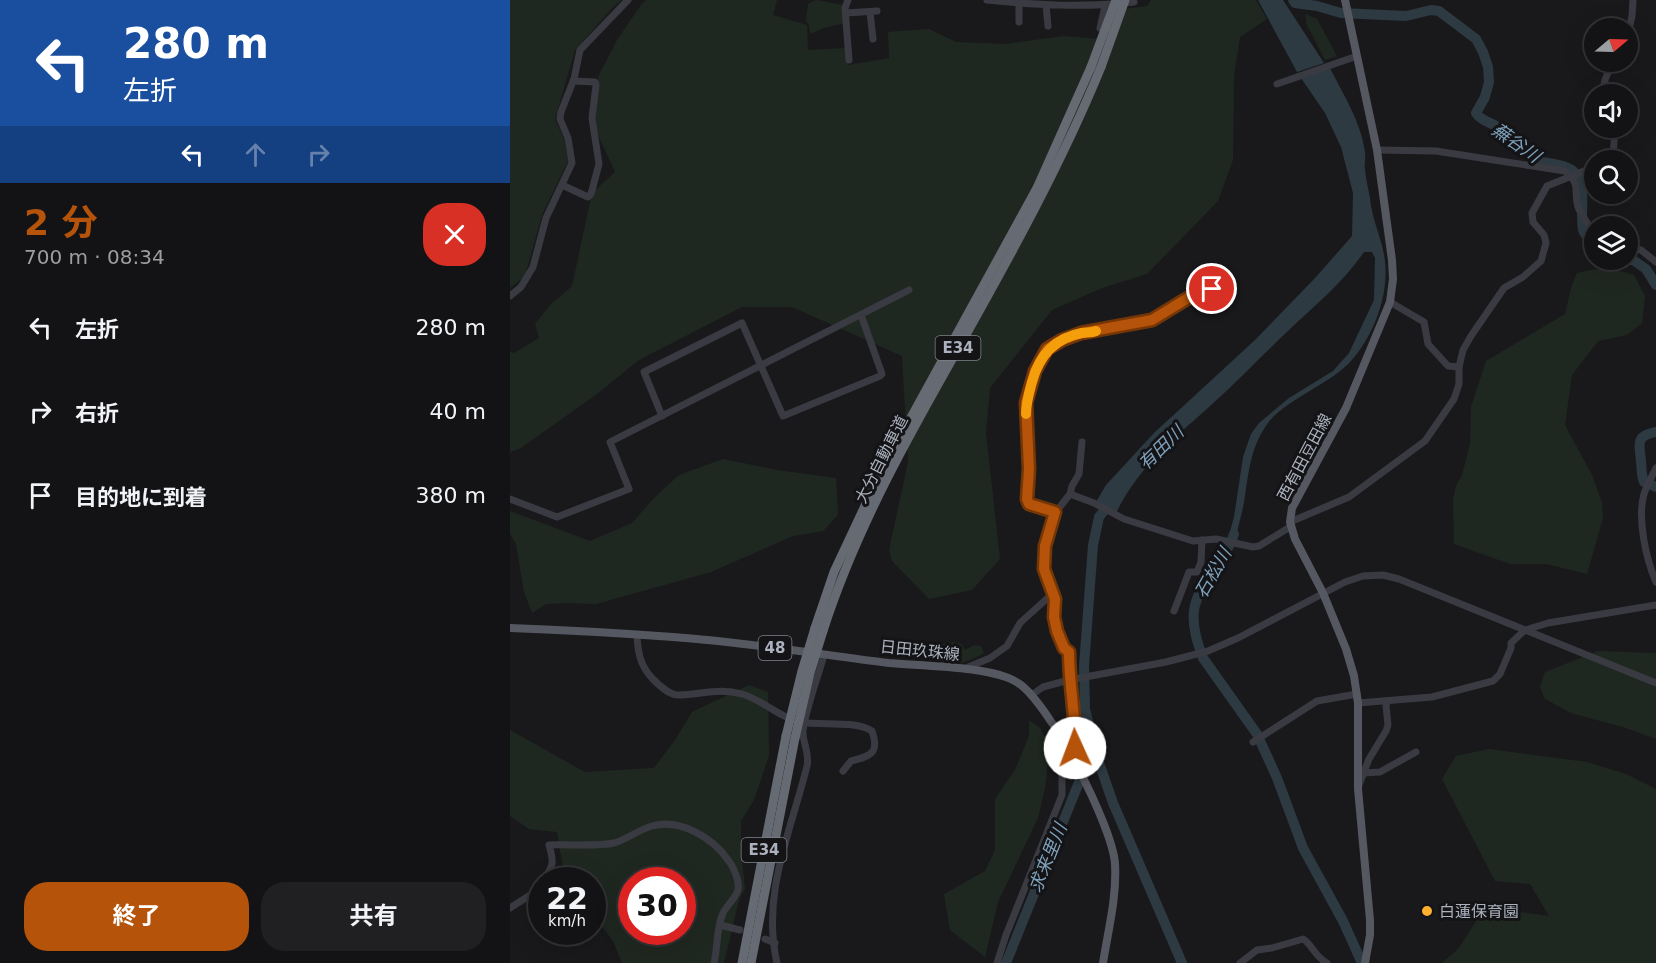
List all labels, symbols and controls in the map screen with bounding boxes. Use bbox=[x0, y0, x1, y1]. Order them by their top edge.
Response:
north arrow bbox=[1584, 18, 1638, 72]
map controls bbox=[1584, 18, 1638, 270]
text: 280 m bbox=[123, 19, 269, 68]
icon: left bbox=[24, 24, 102, 102]
text: 左折 bbox=[123, 75, 177, 106]
button: sound bbox=[1584, 84, 1638, 138]
water label: 蕪谷川 bbox=[1488, 119, 1546, 168]
icon: left bbox=[176, 138, 209, 171]
icon: ahead bbox=[239, 138, 272, 171]
icon: right bbox=[302, 138, 335, 171]
button: search bbox=[1584, 150, 1638, 204]
text: 2 分 bbox=[24, 202, 98, 243]
button: close bbox=[423, 203, 486, 266]
button: layers bbox=[1584, 216, 1638, 270]
text: 700 m · 08:34 bbox=[24, 245, 165, 269]
pin bbox=[1186, 263, 1237, 314]
icon: arrive bbox=[1195, 272, 1228, 305]
icon: left bbox=[24, 311, 57, 344]
text: 280 m bbox=[416, 315, 486, 340]
text: 左折 bbox=[75, 317, 119, 342]
road number: E34 bbox=[936, 336, 980, 360]
icon: right bbox=[24, 395, 57, 428]
text: 40 m bbox=[430, 399, 486, 424]
text: 右折 bbox=[75, 401, 119, 426]
street label: 西有田豆田線 bbox=[1274, 410, 1335, 504]
street label: 大分自動車道 bbox=[851, 412, 912, 506]
water label: 有田川 bbox=[1134, 420, 1189, 474]
icon: arrive bbox=[24, 479, 57, 512]
text: 380 m bbox=[416, 483, 486, 508]
text: 目的地に到着 bbox=[75, 485, 207, 510]
water label: 石松川 bbox=[1190, 542, 1236, 601]
road number: 48 bbox=[758, 636, 792, 660]
street label: 日田玖珠線 bbox=[879, 637, 961, 664]
position arrow bbox=[1043, 716, 1107, 780]
water label: 求来里川 bbox=[1024, 819, 1072, 895]
road number: E34 bbox=[742, 838, 786, 862]
speed limit sign: 30 bbox=[618, 867, 696, 945]
text: 22 bbox=[546, 881, 588, 916]
button: 終了 bbox=[24, 882, 249, 951]
button: 共有 bbox=[261, 882, 486, 951]
place label: 白蓮保育園 bbox=[1439, 902, 1519, 921]
marker: 白蓮保育園 bbox=[1420, 904, 1434, 918]
text: km/h bbox=[548, 912, 586, 930]

